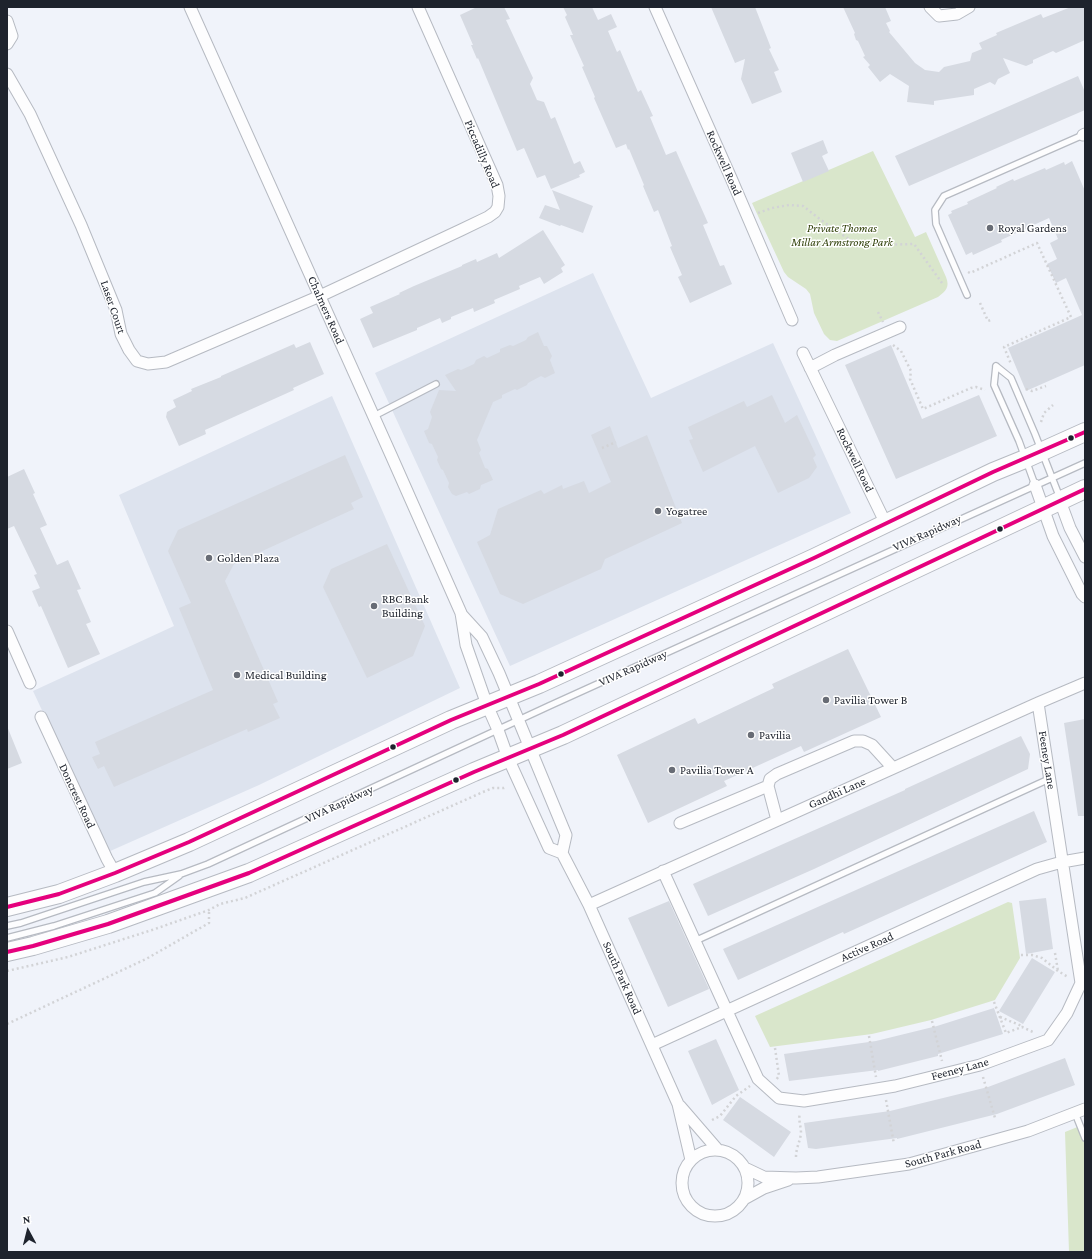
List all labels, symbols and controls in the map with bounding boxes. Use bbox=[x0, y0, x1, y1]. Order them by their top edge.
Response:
street label: Piccadilly Road bbox=[461, 118, 503, 190]
street label: Rockwell Road bbox=[703, 128, 745, 198]
park label: Private Thomas Millar Armstrong Park bbox=[791, 221, 893, 249]
place label: Royal Gardens bbox=[998, 221, 1067, 235]
marker: Royal Gardens bbox=[985, 223, 995, 233]
street label: Chalmers Road bbox=[305, 274, 347, 346]
street label: Laser Court bbox=[97, 278, 129, 336]
street label: Rockwell Road bbox=[833, 425, 877, 495]
unlabelled marker bbox=[1066, 433, 1076, 443]
place label: Yogatree bbox=[666, 504, 707, 518]
marker: Yogatree bbox=[653, 506, 663, 516]
street label: VIVA Rapidway bbox=[890, 511, 964, 555]
unlabelled marker bbox=[995, 524, 1005, 534]
place label: Golden Plaza bbox=[217, 551, 279, 565]
marker: Golden Plaza bbox=[204, 553, 214, 563]
place label: RBC Bank Building bbox=[382, 592, 429, 620]
marker: RBC Bank Building bbox=[369, 601, 379, 611]
street label: VIVA Rapidway bbox=[596, 646, 670, 690]
place label: Medical Building bbox=[245, 668, 327, 682]
unlabelled marker bbox=[556, 669, 566, 679]
marker: Medical Building bbox=[232, 670, 242, 680]
place label: Pavilia Tower B bbox=[834, 693, 907, 707]
marker: Pavilia Tower B bbox=[821, 695, 831, 705]
place label: Pavilia bbox=[759, 728, 791, 742]
marker: Pavilia bbox=[746, 730, 756, 740]
street label: Feeney Lane bbox=[1035, 730, 1059, 790]
unlabelled marker bbox=[388, 742, 398, 752]
street label: Doncrest Road bbox=[56, 761, 98, 831]
place label: Pavilia Tower A bbox=[680, 763, 753, 777]
marker: Pavilia Tower A bbox=[667, 765, 677, 775]
street label: Gandhi Lane bbox=[806, 774, 868, 812]
unlabelled marker bbox=[451, 775, 461, 785]
street label: VIVA Rapidway bbox=[303, 782, 375, 826]
street label: Active Road bbox=[838, 929, 896, 965]
street label: South Park Road bbox=[599, 939, 645, 1017]
street label: Feeney Lane bbox=[930, 1054, 990, 1084]
street label: South Park Road bbox=[903, 1137, 983, 1171]
north arrow bbox=[8, 1211, 48, 1251]
text: N bbox=[22, 1213, 31, 1226]

